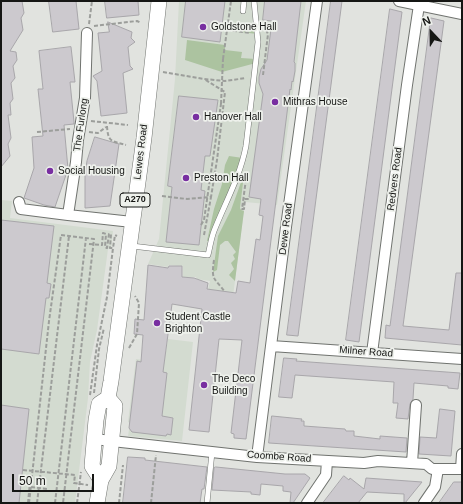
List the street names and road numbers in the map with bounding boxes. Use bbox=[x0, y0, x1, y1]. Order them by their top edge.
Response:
street label: The Furlong bbox=[71, 97, 91, 153]
street label: Lewes Road bbox=[132, 124, 150, 180]
street label: Redvers Road bbox=[385, 147, 405, 211]
road number: A270 bbox=[120, 193, 150, 207]
street label: Dewe Road bbox=[277, 202, 295, 256]
street label: Milner Road bbox=[339, 344, 393, 360]
street label: Coombe Road bbox=[246, 449, 312, 465]

